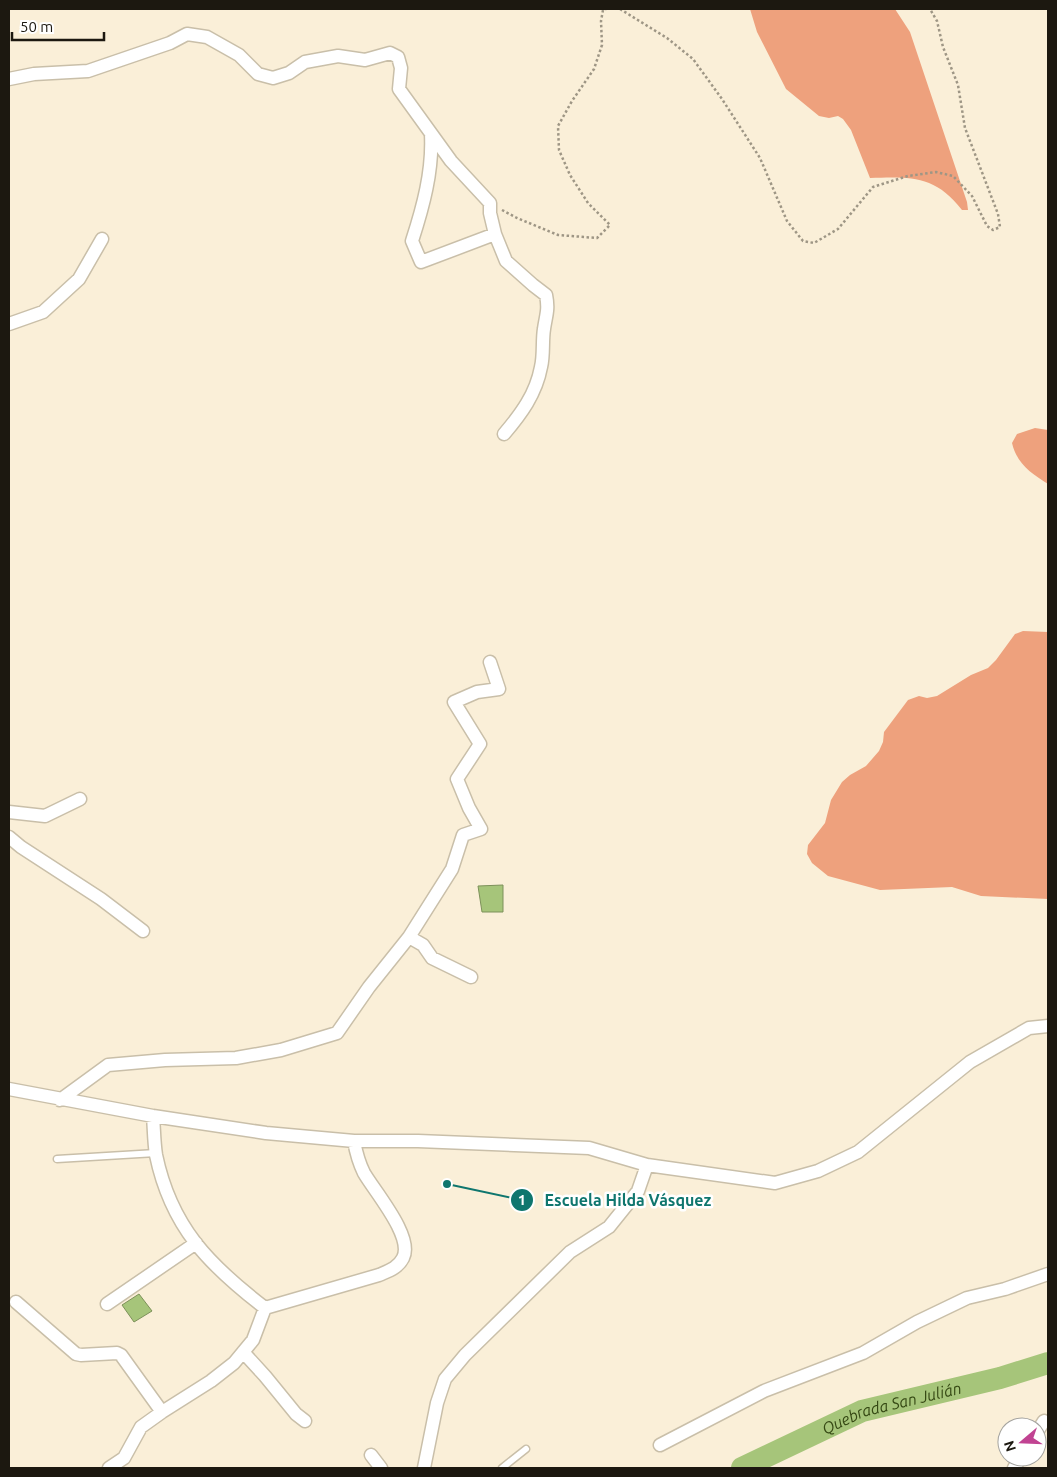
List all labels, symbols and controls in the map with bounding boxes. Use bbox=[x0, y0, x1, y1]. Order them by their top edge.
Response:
scale bar bbox=[12, 10, 105, 42]
text: 50 m bbox=[20, 18, 53, 35]
callout: Escuela Hilda Vásquez bbox=[510, 1185, 722, 1216]
text: 1 bbox=[518, 1191, 526, 1208]
text: Escuela Hilda Vásquez bbox=[545, 1191, 712, 1209]
water label: Quebrada San Julián bbox=[819, 1379, 963, 1439]
north arrow bbox=[997, 1417, 1047, 1467]
text: N bbox=[1000, 1439, 1019, 1454]

